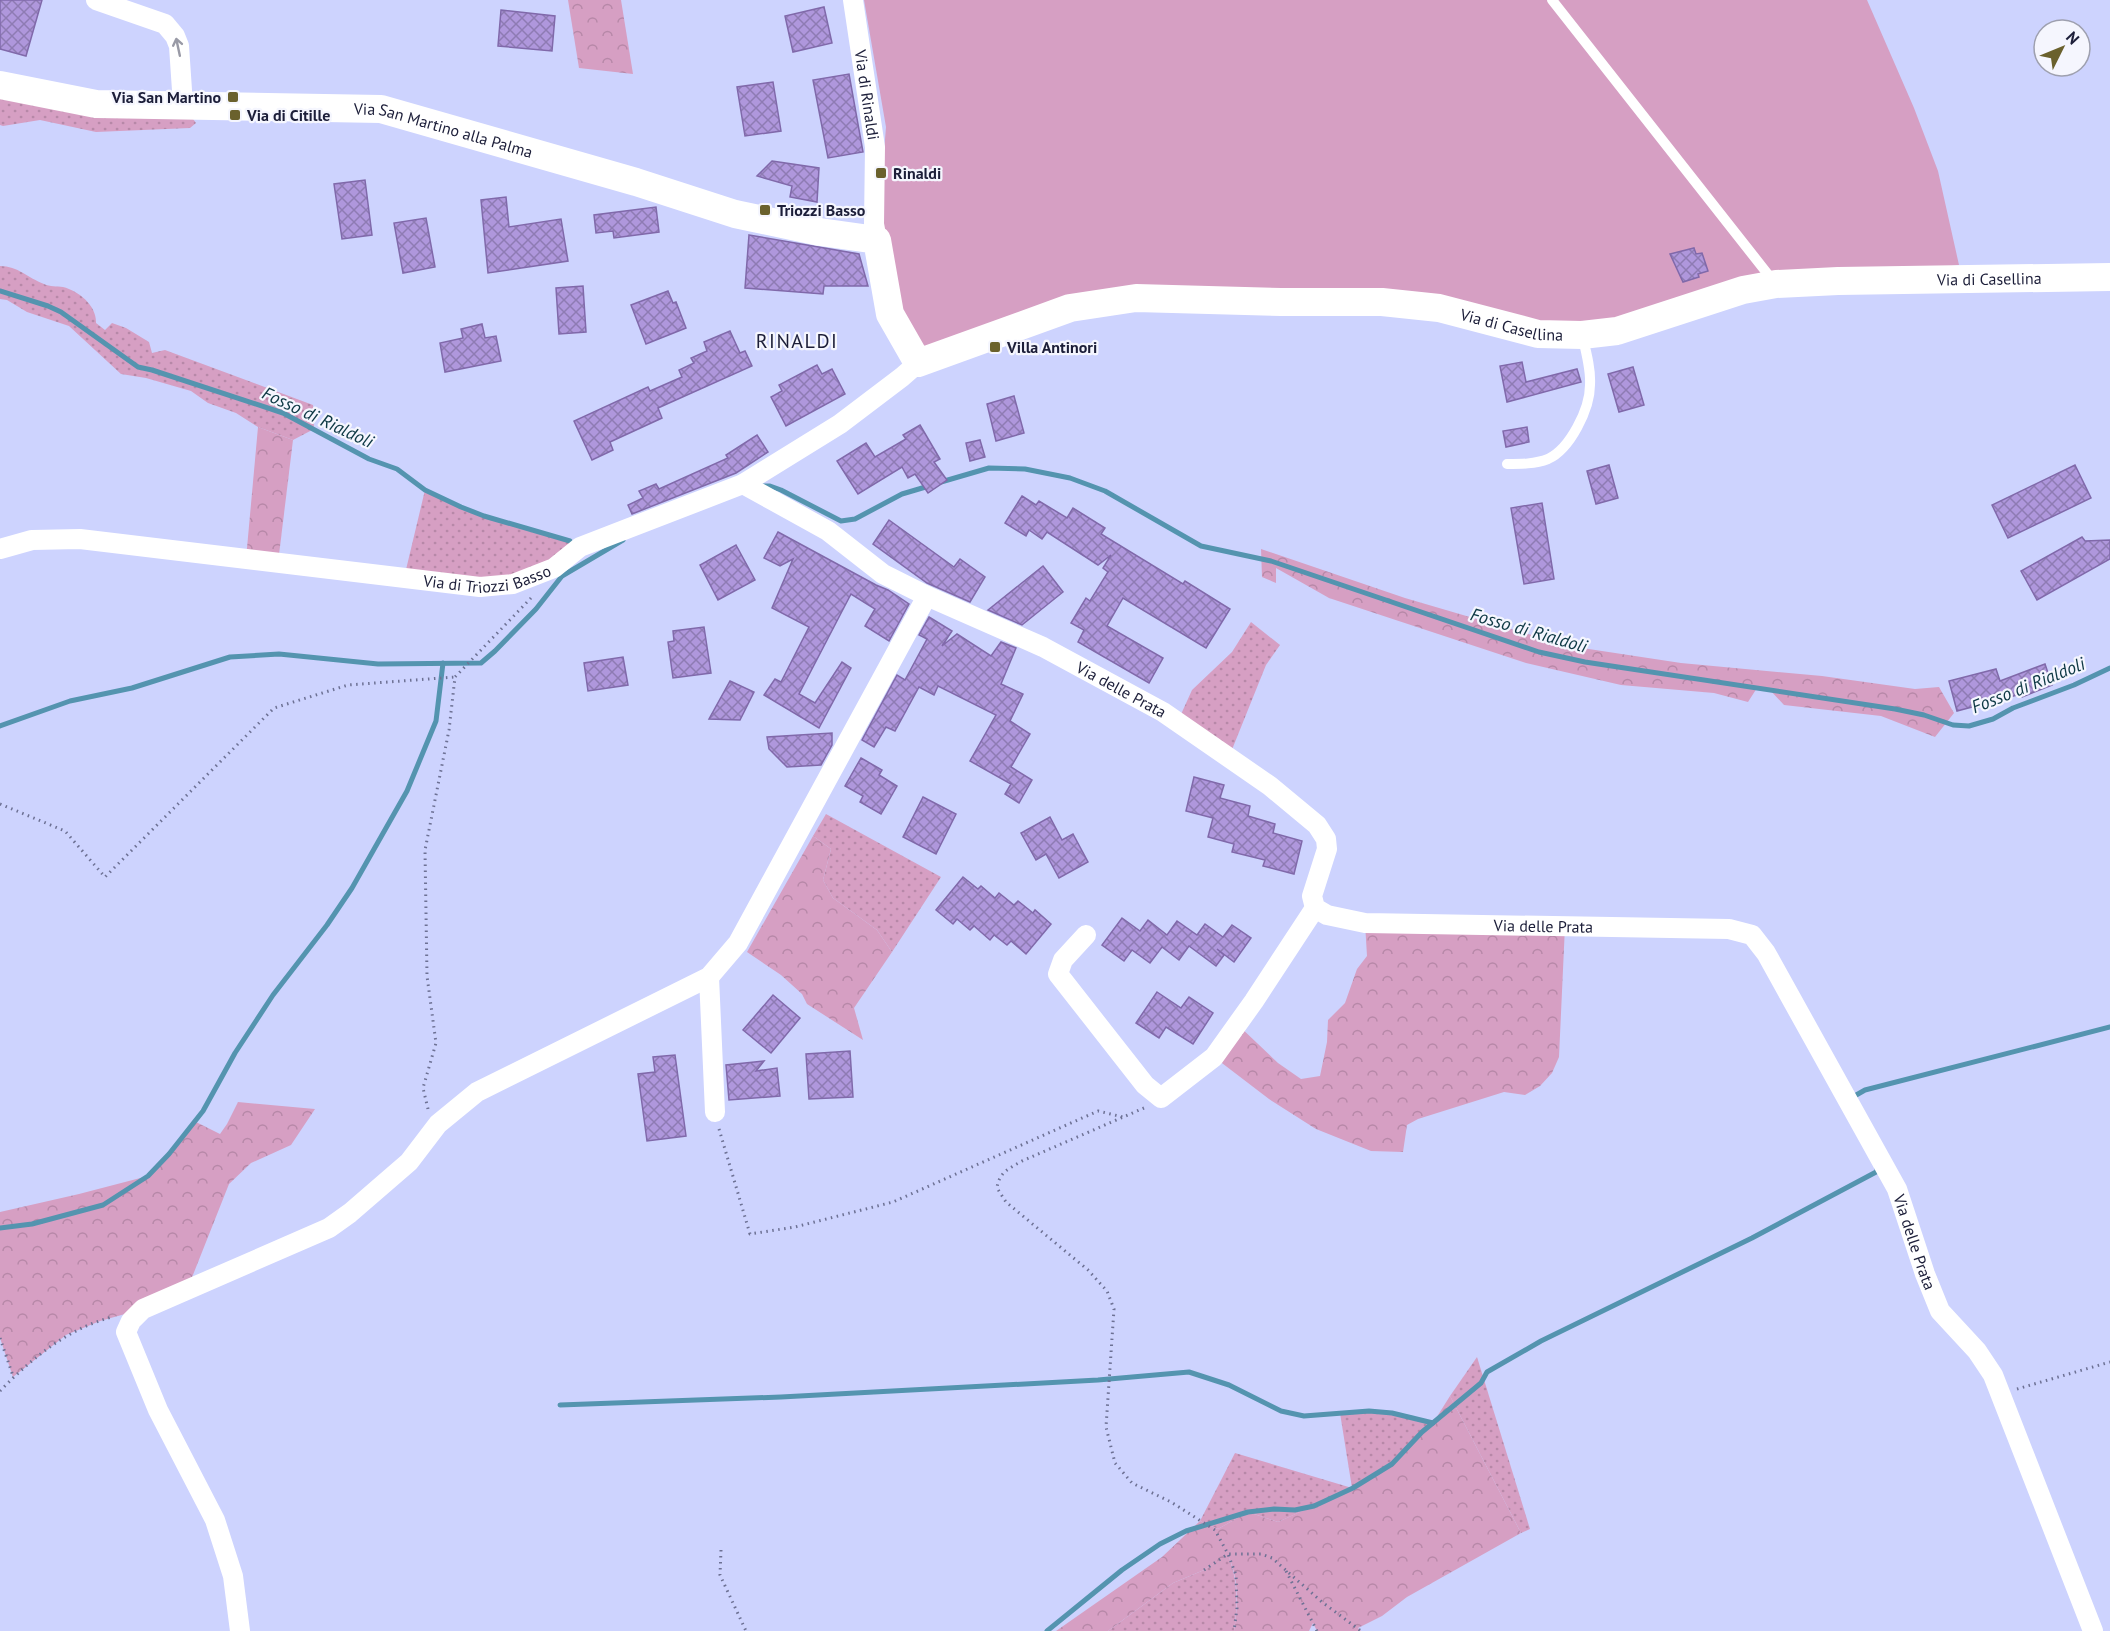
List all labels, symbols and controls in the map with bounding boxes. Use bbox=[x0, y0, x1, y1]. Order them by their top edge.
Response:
north arrow bbox=[2032, 18, 2092, 78]
text: N bbox=[2062, 27, 2084, 48]
one-way arrow bbox=[171, 38, 183, 57]
street label: Via di Rinaldi bbox=[850, 48, 884, 141]
place label: Via San Martino bbox=[111, 87, 221, 107]
marker: Via San Martino bbox=[226, 90, 240, 104]
street label: Via San Martino alla Palma bbox=[353, 99, 535, 162]
place label: Via di Citille bbox=[246, 105, 330, 125]
marker: Via di Citille bbox=[228, 108, 242, 122]
place label: Rinaldi bbox=[893, 163, 941, 183]
marker: Rinaldi bbox=[874, 166, 888, 180]
place label: Triozzi Basso bbox=[777, 200, 866, 220]
marker: Triozzi Basso bbox=[758, 203, 772, 217]
street label: Via di Casellina bbox=[1936, 268, 2042, 290]
street label: Via di Casellina bbox=[1457, 304, 1563, 345]
district label: RINALDI bbox=[756, 328, 838, 354]
place label: Villa Antinori bbox=[1006, 337, 1097, 357]
marker: Villa Antinori bbox=[988, 340, 1002, 354]
water label: Fosso di Rialdoli bbox=[259, 381, 379, 453]
street label: Via di Triozzi Basso bbox=[421, 560, 554, 597]
water label: Fosso di Rialdoli bbox=[1468, 602, 1591, 658]
water label: Fosso di Rialdoli bbox=[1968, 651, 2089, 718]
street label: Via delle Prata bbox=[1072, 657, 1170, 722]
street label: Via delle Prata bbox=[1493, 915, 1593, 937]
street label: Via delle Prata bbox=[1889, 1191, 1940, 1293]

